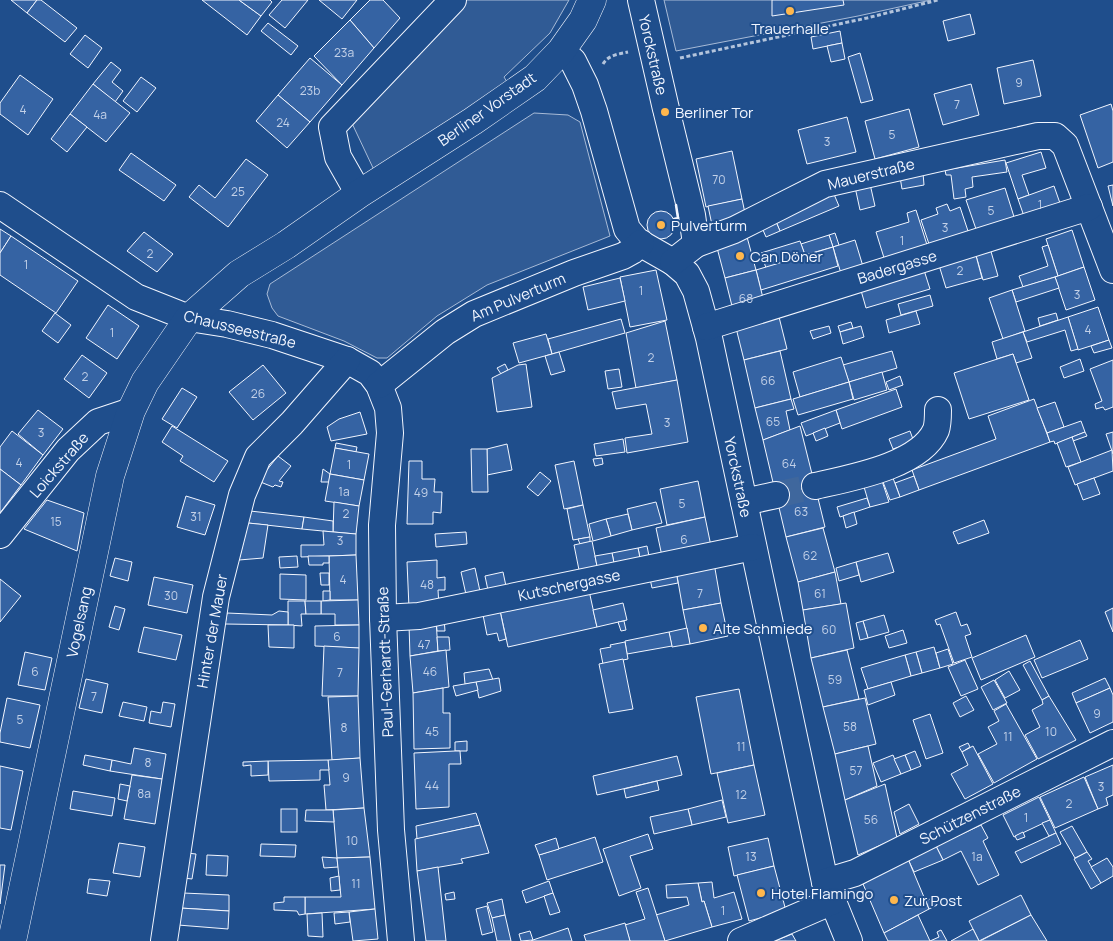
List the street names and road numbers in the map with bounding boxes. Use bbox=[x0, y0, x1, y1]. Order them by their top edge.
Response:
street label: Yorckstraße bbox=[634, 13, 672, 97]
street label: Berliner Vorstadt bbox=[434, 67, 540, 151]
street label: Mauerstraße bbox=[825, 153, 917, 195]
street label: Badergasse bbox=[855, 245, 940, 289]
street label: Am Pulverturm bbox=[467, 268, 569, 326]
street label: Chausseestraße bbox=[182, 305, 299, 353]
street label: Loickstraße bbox=[25, 427, 94, 502]
street label: Yorckstraße bbox=[719, 435, 757, 519]
street label: Kutschergasse bbox=[516, 564, 622, 606]
street label: Hinter der Mauer bbox=[192, 572, 232, 690]
street label: Vogelsang bbox=[61, 585, 97, 659]
street label: Paul-Gerhardt-Straße bbox=[372, 586, 398, 738]
street label: Schützenstraße bbox=[916, 780, 1025, 850]

